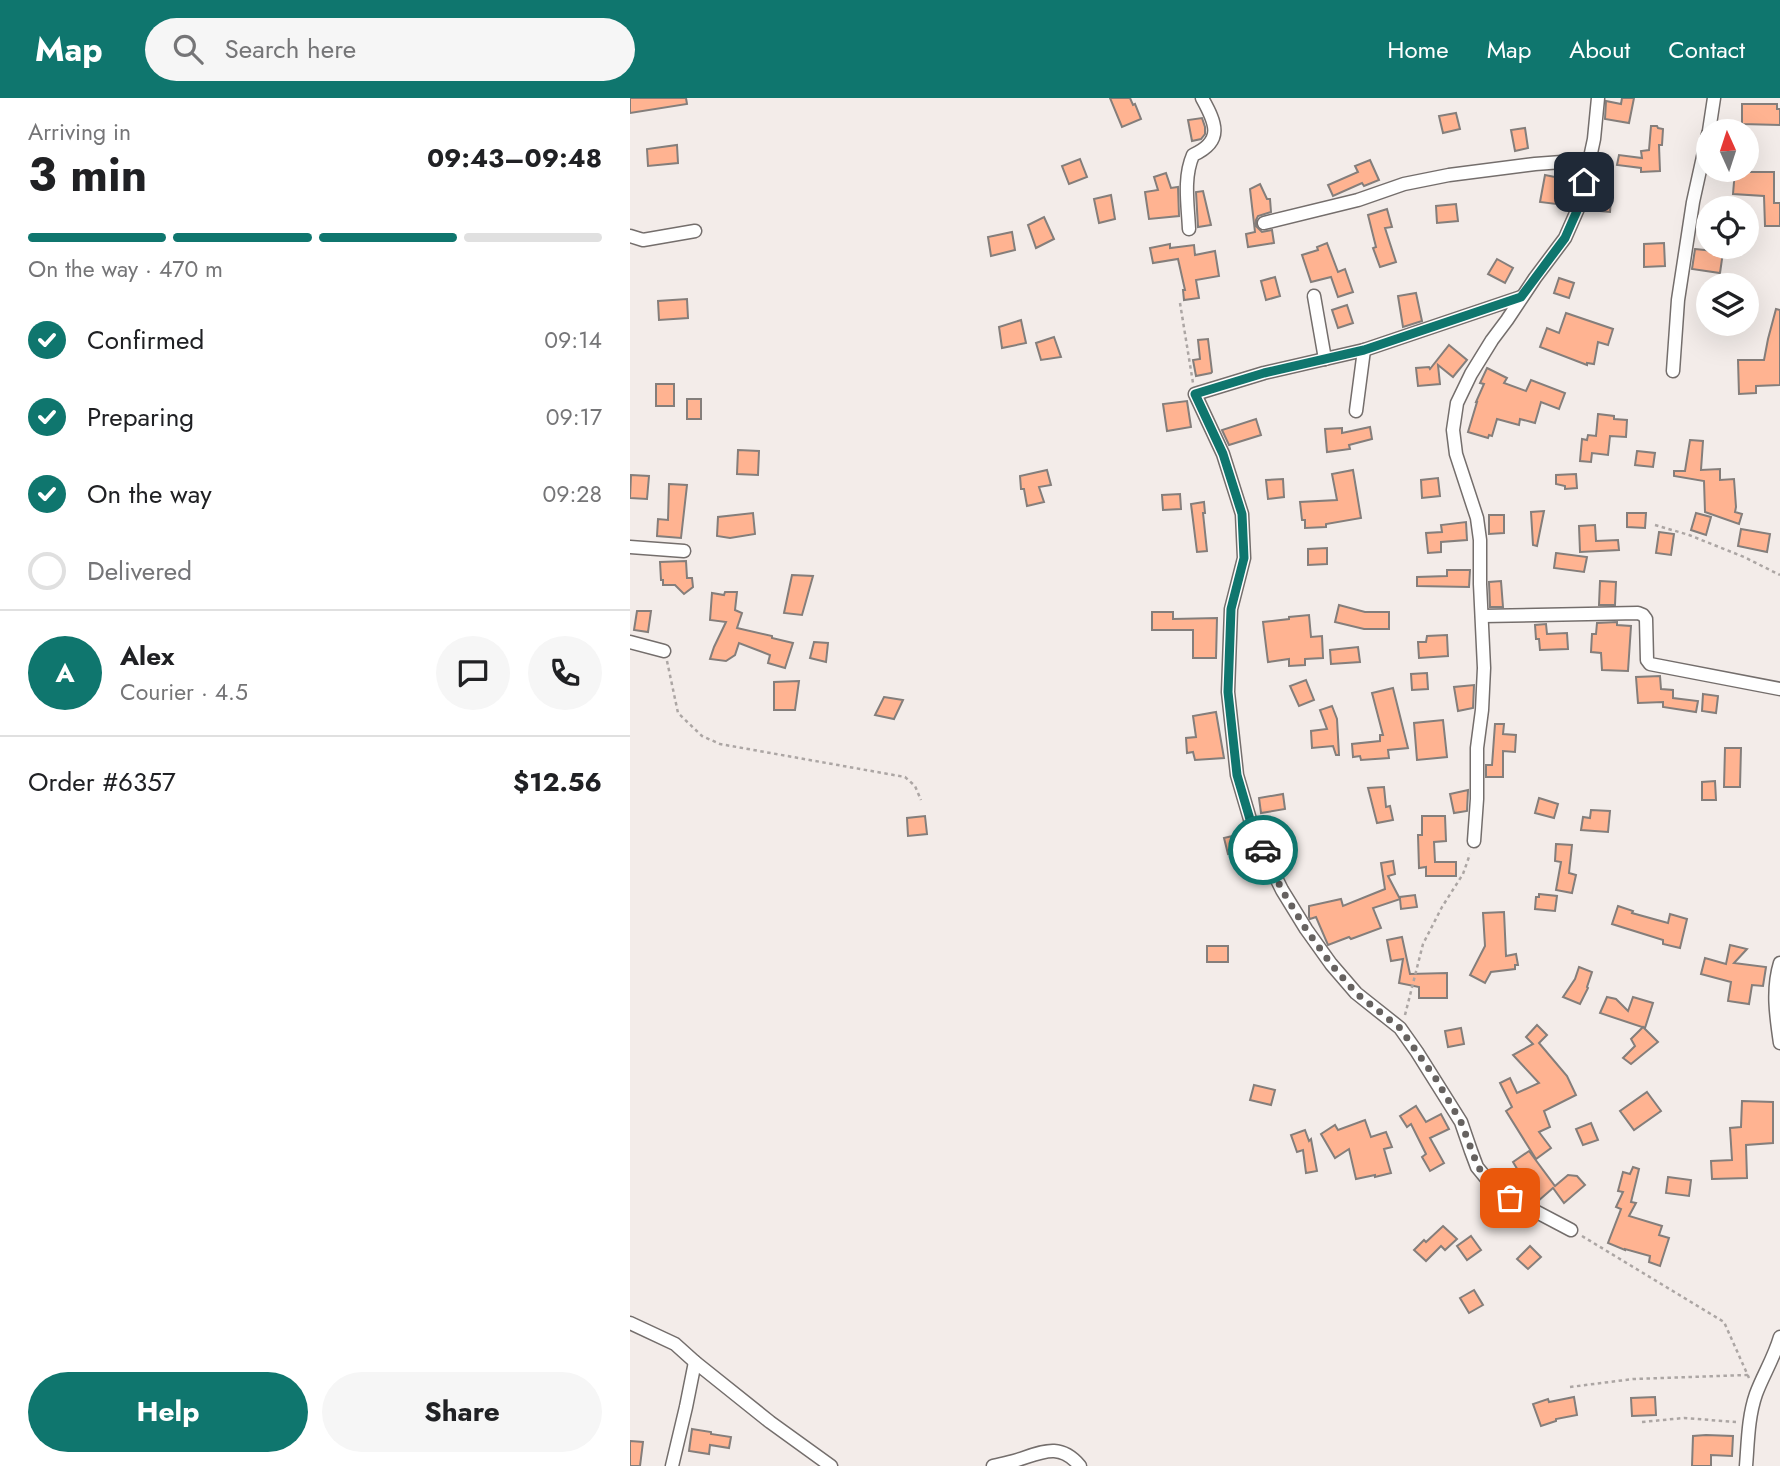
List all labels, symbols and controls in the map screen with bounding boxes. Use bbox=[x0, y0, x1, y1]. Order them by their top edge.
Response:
search box bbox=[145, 18, 635, 81]
text: Map bbox=[35, 26, 103, 73]
icon: search bbox=[169, 30, 207, 68]
text: Search here bbox=[225, 30, 356, 68]
text: Home bbox=[1387, 32, 1449, 67]
text: Map bbox=[1487, 32, 1531, 67]
text: About bbox=[1569, 32, 1630, 67]
text: Contact bbox=[1668, 32, 1745, 67]
text: Arriving in bbox=[28, 115, 131, 149]
north arrow bbox=[1696, 119, 1759, 182]
map controls bbox=[1696, 119, 1759, 336]
text: 09:43–09:48 bbox=[427, 139, 602, 177]
text: 3 min bbox=[28, 142, 147, 208]
pin bbox=[1554, 152, 1614, 212]
icon: home bbox=[1565, 163, 1603, 201]
button: locate bbox=[1696, 196, 1759, 259]
text: On the way · 470 m bbox=[28, 252, 223, 286]
button: layers bbox=[1696, 273, 1759, 336]
icon: check bbox=[28, 321, 66, 359]
text: Confirmed bbox=[87, 321, 204, 359]
text: 09:14 bbox=[544, 323, 602, 357]
icon: check bbox=[28, 398, 66, 436]
text: Preparing bbox=[87, 398, 194, 436]
text: 09:17 bbox=[546, 400, 602, 434]
icon: check bbox=[28, 475, 66, 513]
text: On the way bbox=[87, 475, 212, 513]
text: 09:28 bbox=[542, 477, 602, 511]
text: Delivered bbox=[87, 552, 192, 590]
button: chat bbox=[436, 636, 510, 710]
button: phone bbox=[528, 636, 602, 710]
text: Alex bbox=[120, 637, 174, 675]
text: A bbox=[55, 654, 75, 692]
text: Courier · 4.5 bbox=[120, 675, 248, 709]
text: Order #6357 bbox=[28, 763, 176, 801]
text: $12.56 bbox=[513, 763, 602, 801]
courier bbox=[1228, 815, 1298, 885]
icon: car bbox=[1244, 831, 1282, 869]
pin bbox=[1480, 1168, 1540, 1228]
icon: bag bbox=[1491, 1179, 1529, 1217]
button: Help bbox=[28, 1372, 308, 1452]
button: Share bbox=[322, 1372, 602, 1452]

